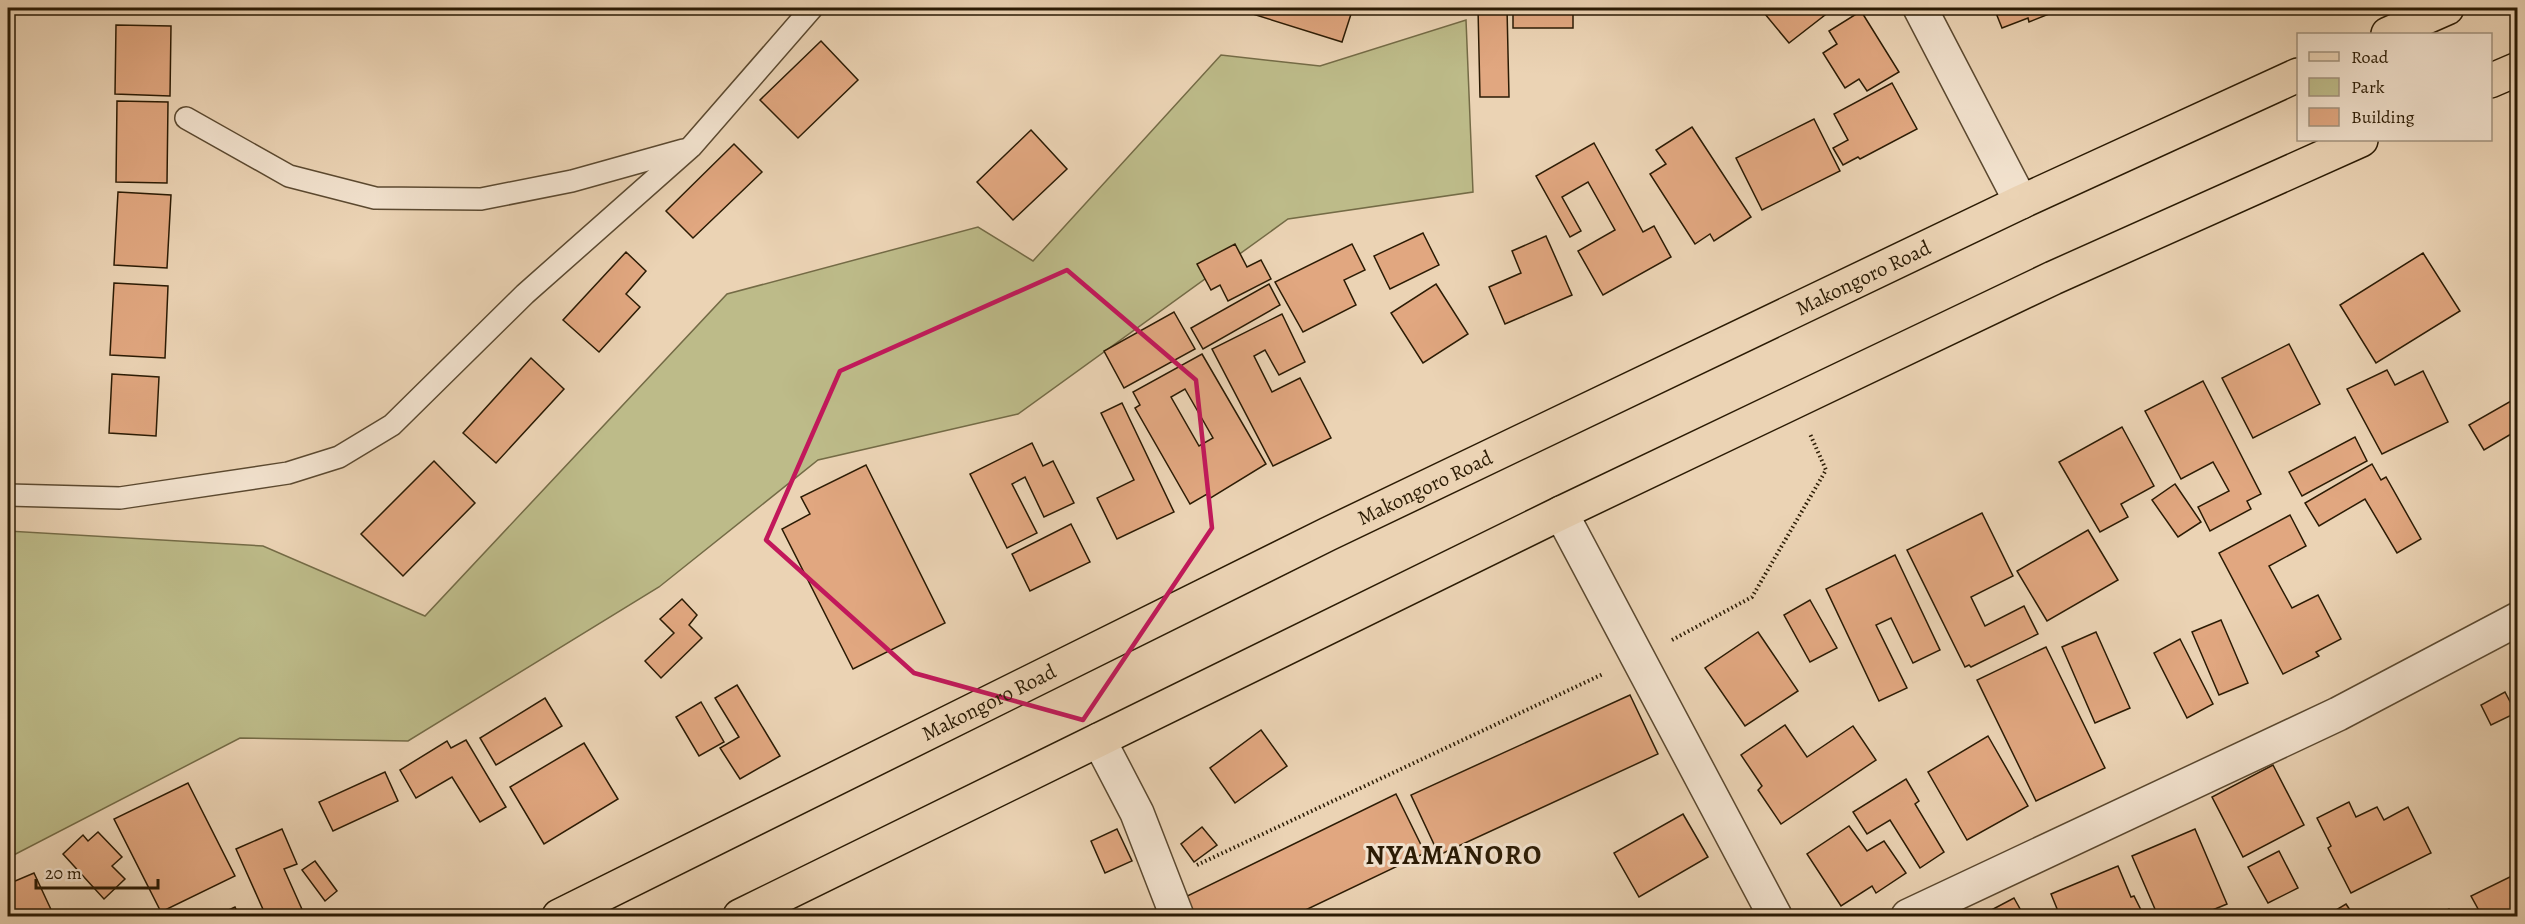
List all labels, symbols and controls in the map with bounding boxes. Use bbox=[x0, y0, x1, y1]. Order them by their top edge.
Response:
legend bbox=[2297, 33, 2492, 141]
text: Road bbox=[2351, 45, 2389, 69]
text: Park bbox=[2351, 75, 2385, 99]
text: Building bbox=[2351, 105, 2415, 129]
street label: Makongoro Road bbox=[1791, 233, 1936, 322]
street label: Makongoro Road bbox=[1353, 443, 1498, 532]
street label: Makongoro Road bbox=[917, 657, 1061, 748]
district label: NYAMANORO bbox=[1365, 837, 1543, 873]
scale bar bbox=[36, 852, 158, 890]
text: 20 m bbox=[45, 861, 82, 885]

